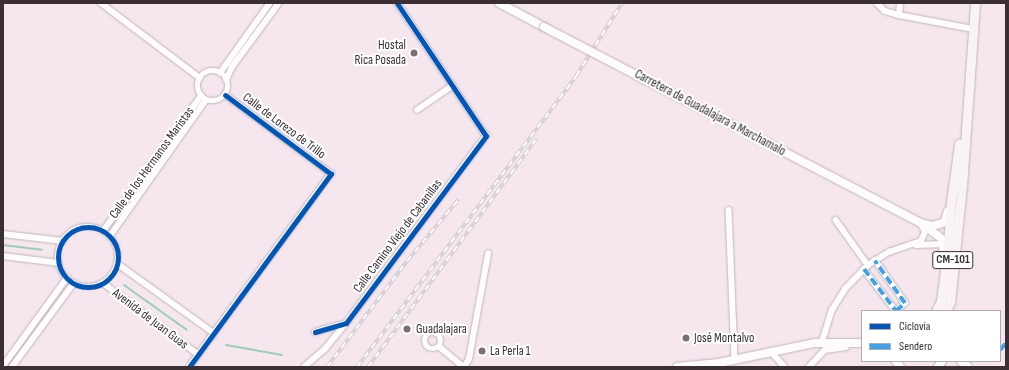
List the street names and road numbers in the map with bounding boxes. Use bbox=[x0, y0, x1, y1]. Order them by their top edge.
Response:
street label: Carretera de Guadalajara a Marchamalo bbox=[632, 66, 788, 160]
street label: Calle de Lorezo de Trillo bbox=[239, 90, 329, 162]
street label: Calle de los Hermanos Maristas bbox=[106, 104, 198, 222]
street label: Calle Camino Viejo de Cabanillas bbox=[350, 176, 446, 296]
road number: CM-101 bbox=[932, 250, 974, 270]
street label: Avenida de Juan Guas bbox=[109, 285, 191, 353]

